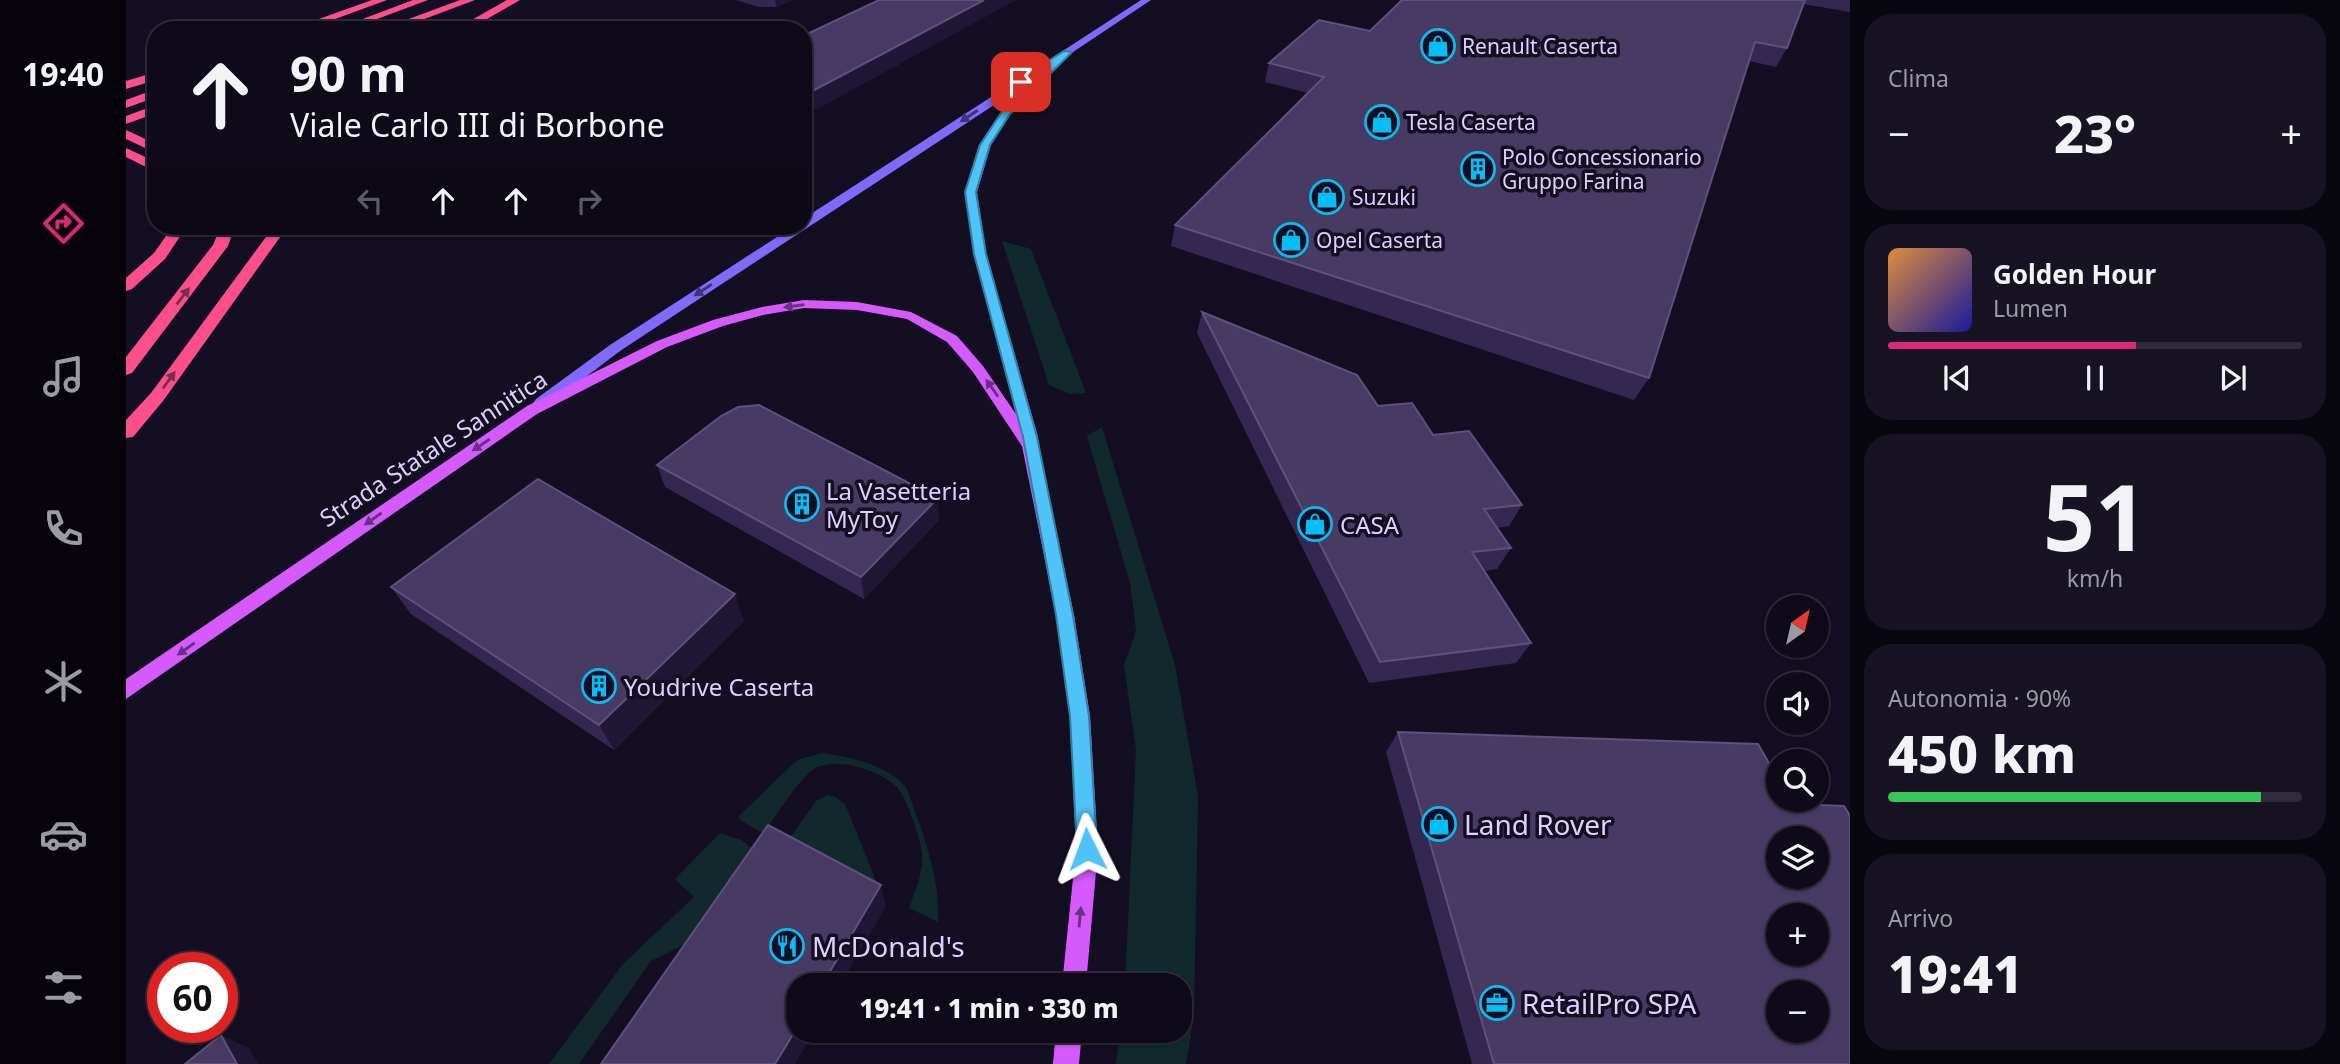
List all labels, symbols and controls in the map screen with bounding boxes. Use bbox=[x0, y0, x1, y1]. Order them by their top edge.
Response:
shop icon: Renault Caserta bbox=[1419, 27, 1457, 65]
place label: Renault Caserta bbox=[1462, 32, 1618, 60]
text: 90 m bbox=[290, 40, 407, 106]
icon: ahead bbox=[175, 49, 266, 140]
text: 19:40 bbox=[22, 52, 104, 95]
pin bbox=[991, 52, 1051, 112]
text: Clima bbox=[1888, 62, 1949, 94]
icon: arrive bbox=[1002, 63, 1040, 101]
text: 23° bbox=[2054, 97, 2136, 168]
text: Viale Carlo III di Borbone bbox=[290, 103, 665, 146]
shop icon: Tesla Caserta bbox=[1363, 103, 1401, 141]
text: − bbox=[1888, 107, 1910, 159]
text: + bbox=[2280, 107, 2302, 159]
place label: Tesla Caserta bbox=[1406, 108, 1536, 136]
one-way arrow bbox=[959, 110, 979, 123]
place label: Polo Concessionario Gruppo Farina bbox=[1502, 143, 1702, 195]
building icon: Polo Concessionario Gruppo Farina bbox=[1459, 150, 1497, 188]
shop icon: Suzuki bbox=[1308, 178, 1346, 216]
icon: left bbox=[351, 182, 389, 220]
icon: ahead bbox=[424, 182, 462, 220]
icon: ahead bbox=[497, 182, 535, 220]
icon: right bbox=[570, 182, 608, 220]
place label: Suzuki bbox=[1352, 183, 1416, 211]
icon: directions bbox=[39, 199, 88, 248]
shop icon: Opel Caserta bbox=[1272, 221, 1310, 259]
place label: Opel Caserta bbox=[1316, 226, 1443, 254]
text: Golden Hour bbox=[1993, 256, 2156, 292]
one-way arrow bbox=[694, 283, 713, 296]
one-way arrow bbox=[176, 287, 190, 305]
text: Lumen bbox=[1993, 292, 2068, 324]
one-way arrow bbox=[783, 301, 805, 312]
icon: music bbox=[39, 352, 88, 401]
icon: previous bbox=[1938, 359, 1976, 397]
icon: pause bbox=[2076, 359, 2114, 397]
icon: next bbox=[2214, 359, 2252, 397]
street label: Strada Statale Sannitica bbox=[313, 362, 553, 534]
one-way arrow bbox=[162, 371, 176, 389]
one-way arrow bbox=[985, 379, 999, 397]
one-way arrow bbox=[471, 438, 490, 451]
text: 51 bbox=[2043, 454, 2147, 578]
place label: La Vasetteria MyToy bbox=[826, 474, 971, 535]
building icon: La Vasetteria MyToy bbox=[783, 485, 821, 523]
icon: phone bbox=[39, 504, 88, 553]
shop icon: CASA bbox=[1296, 505, 1334, 543]
place label: CASA bbox=[1340, 508, 1400, 541]
one-way arrow bbox=[364, 512, 382, 526]
text: km/h bbox=[2067, 562, 2123, 594]
north arrow bbox=[1766, 595, 1829, 658]
map controls bbox=[1766, 595, 1829, 1043]
one-way arrow bbox=[177, 642, 195, 656]
icon: climate bbox=[39, 657, 88, 706]
building icon: Youdrive Caserta bbox=[580, 667, 618, 705]
place label: Youdrive Caserta bbox=[624, 670, 814, 703]
button: sound bbox=[1766, 672, 1829, 735]
text: Autonomia · 90% bbox=[1888, 682, 2071, 714]
text: 450 km bbox=[1888, 717, 2076, 788]
button: search bbox=[1766, 749, 1829, 812]
shop icon: Land Rover bbox=[1420, 805, 1458, 843]
place label: Land Rover bbox=[1464, 805, 1612, 843]
icon: car bbox=[39, 810, 88, 859]
position arrow bbox=[1050, 812, 1124, 886]
button: layers bbox=[1766, 826, 1829, 889]
text: Arrivo bbox=[1888, 902, 1953, 934]
button: + bbox=[1766, 903, 1829, 966]
one-way arrow bbox=[1075, 906, 1086, 928]
restaurant icon: McDonald's bbox=[768, 927, 806, 965]
place label: McDonald's bbox=[812, 927, 965, 965]
text: 19:41 bbox=[1888, 937, 2023, 1008]
speed limit sign: 60 bbox=[147, 952, 238, 1043]
icon: filters bbox=[39, 963, 88, 1012]
button: − bbox=[1766, 980, 1829, 1043]
office icon: RetailPro SPA bbox=[1478, 984, 1516, 1022]
place label: RetailPro SPA bbox=[1522, 984, 1697, 1022]
text: 19:41 · 1 min · 330 m bbox=[859, 990, 1119, 1026]

